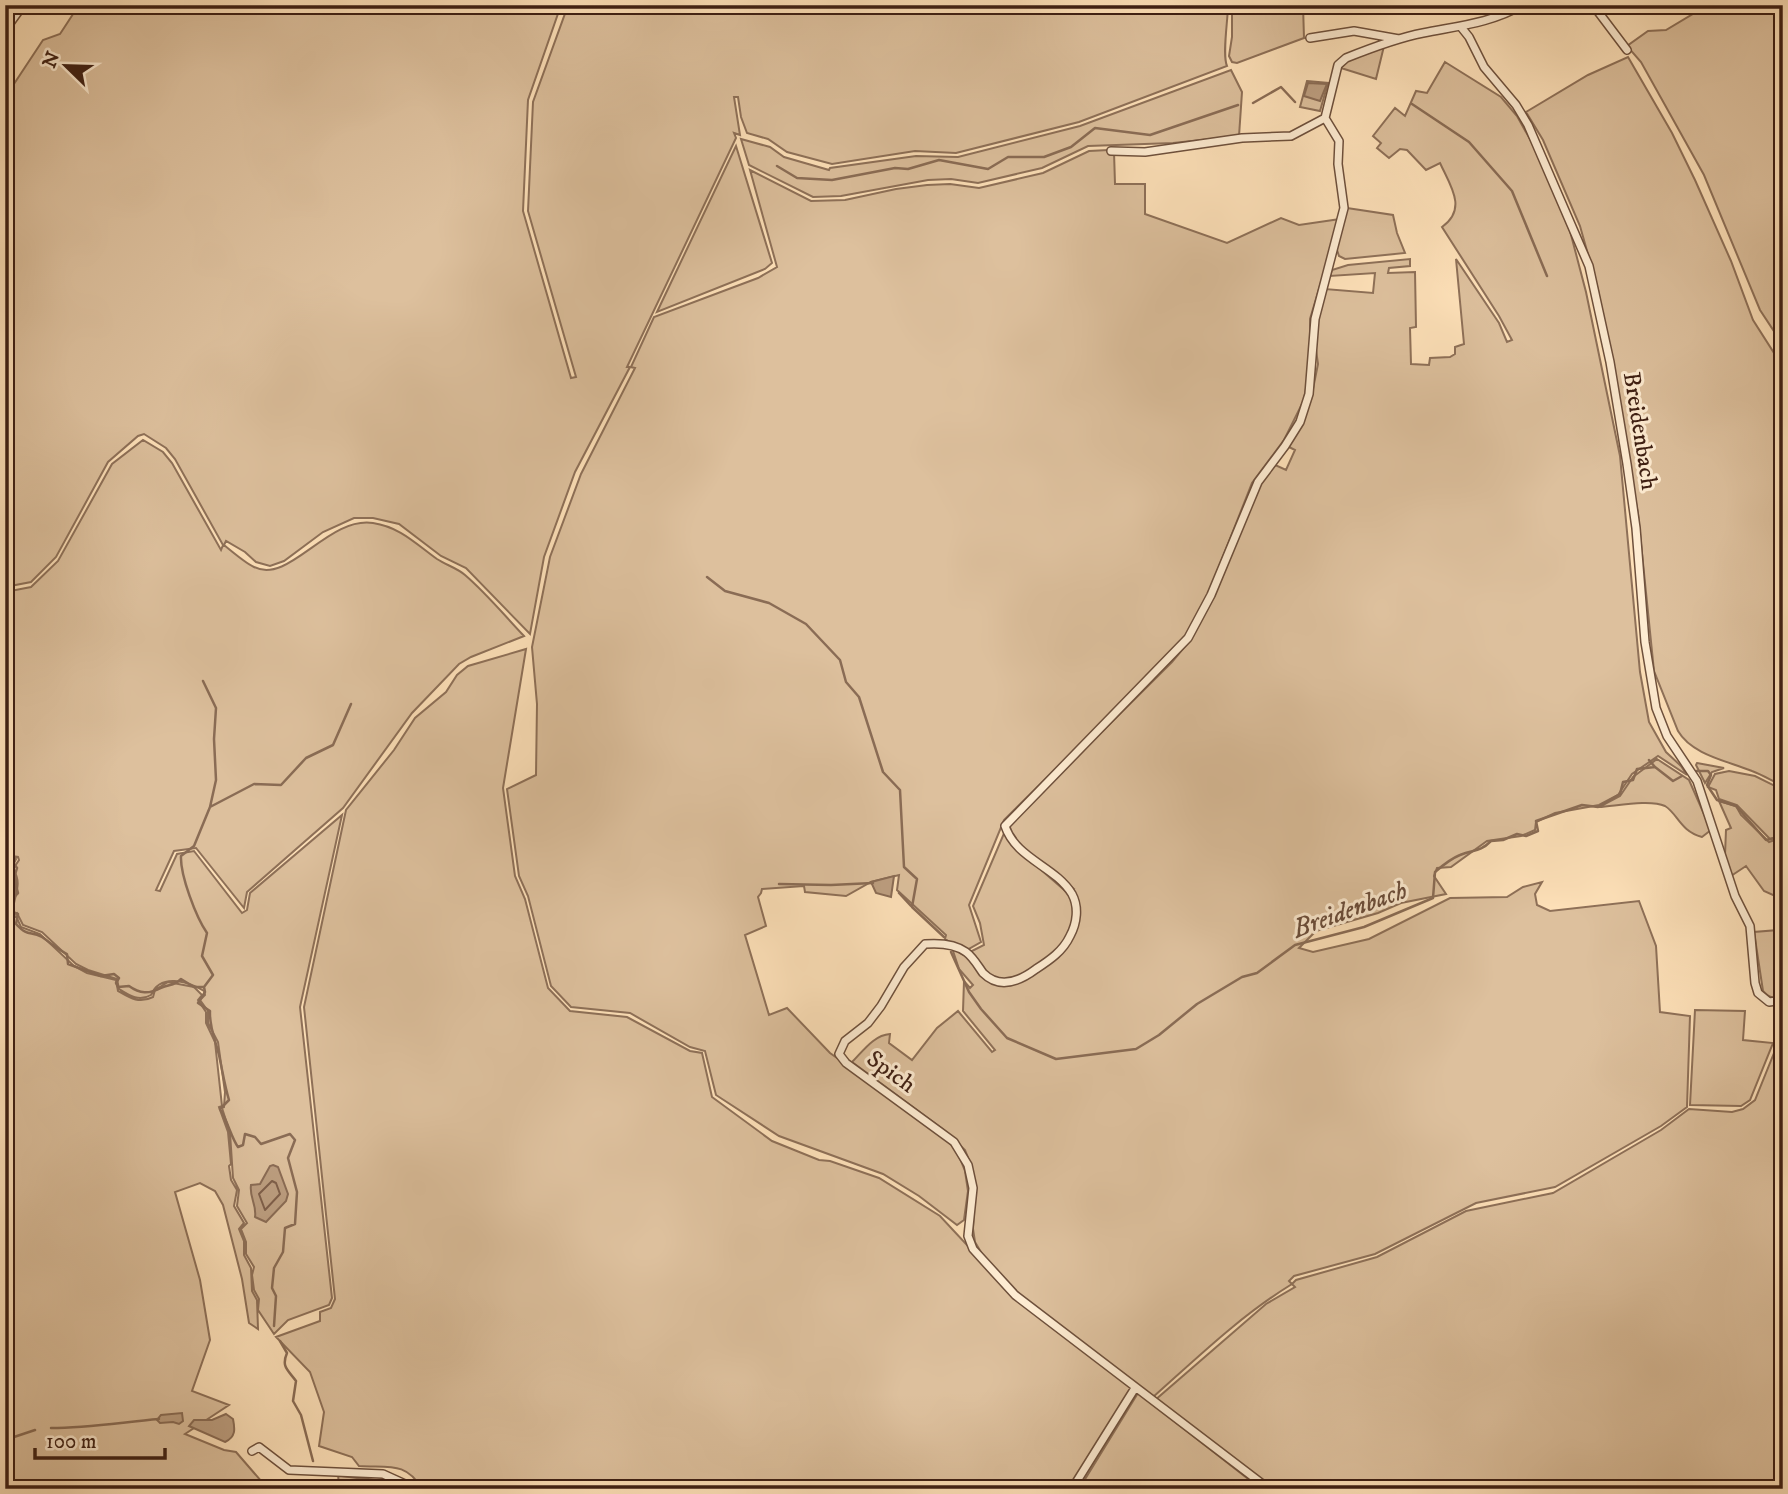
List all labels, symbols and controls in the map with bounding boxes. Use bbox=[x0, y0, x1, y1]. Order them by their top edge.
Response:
north arrow bbox=[32, 32, 102, 102]
text: N bbox=[38, 48, 66, 72]
street label: Breidenbach bbox=[1616, 370, 1664, 492]
water label: Breidenbach bbox=[1287, 874, 1412, 946]
street label: Spich bbox=[860, 1044, 922, 1100]
scale bar bbox=[35, 1417, 164, 1461]
text: 100 m bbox=[46, 1429, 97, 1455]

